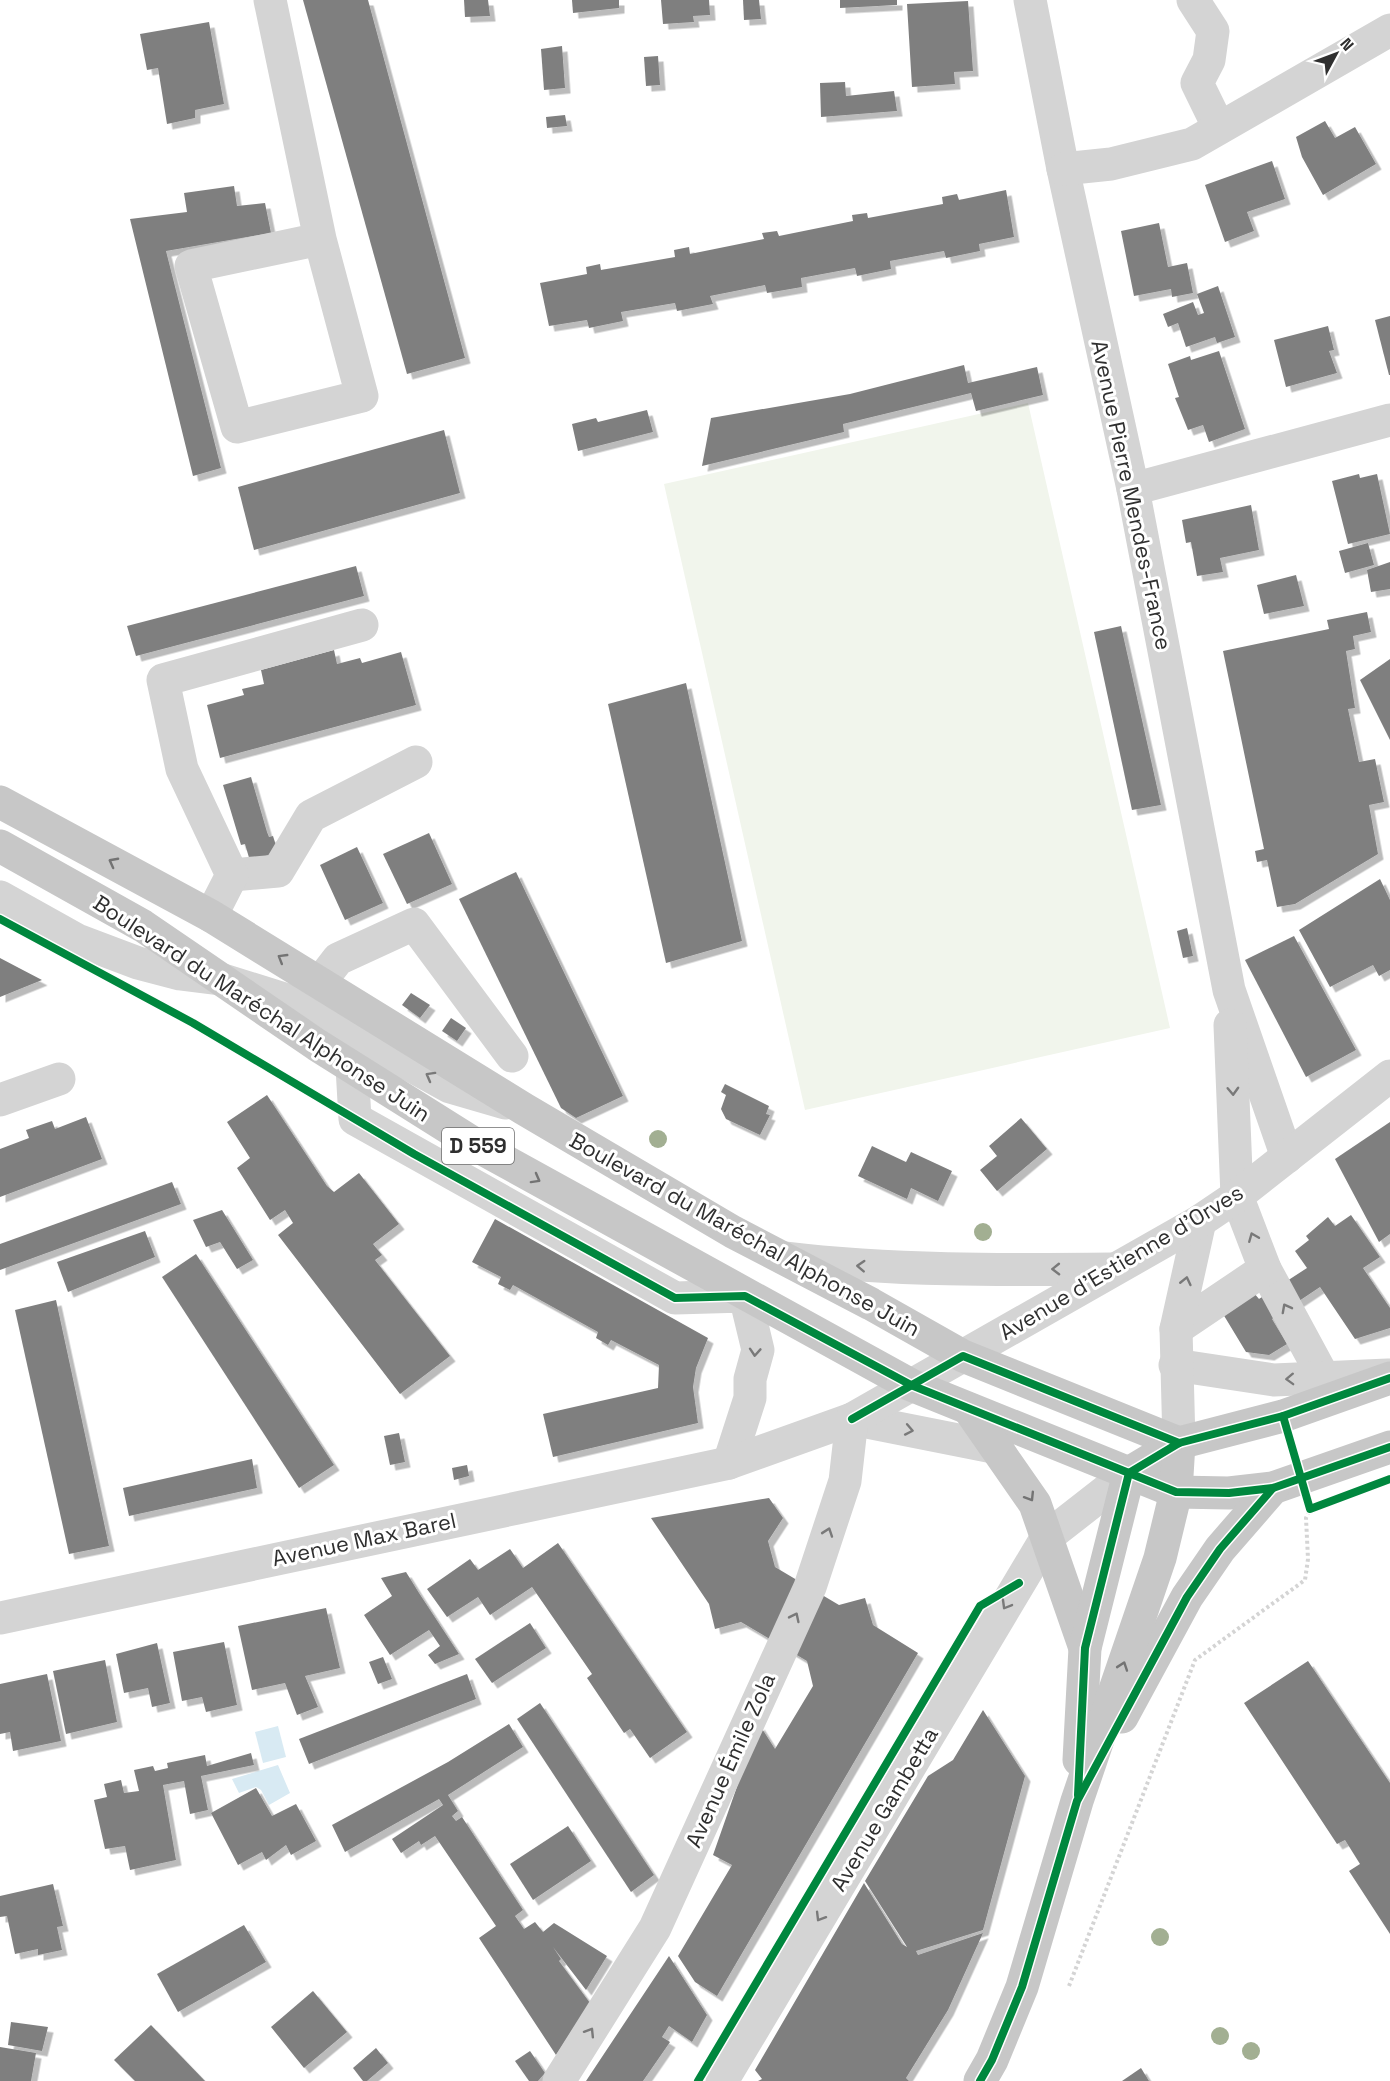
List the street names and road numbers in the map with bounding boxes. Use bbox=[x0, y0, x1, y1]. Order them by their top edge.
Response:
street label: Avenue Pierre Mendes-France bbox=[1085, 337, 1179, 653]
street label: Boulevard du Maréchal Alphonse Juin bbox=[88, 888, 436, 1128]
street label: Boulevard du Maréchal Alphonse Juin bbox=[565, 1126, 925, 1342]
road number: D 559 bbox=[442, 1128, 514, 1164]
street label: Avenue d'Estienne d'Orves bbox=[994, 1178, 1248, 1346]
street label: Avenue Max Barel bbox=[270, 1506, 458, 1572]
street label: Avenue Émile Zola bbox=[679, 1668, 781, 1852]
street label: Avenue Gambetta bbox=[824, 1722, 944, 1896]

